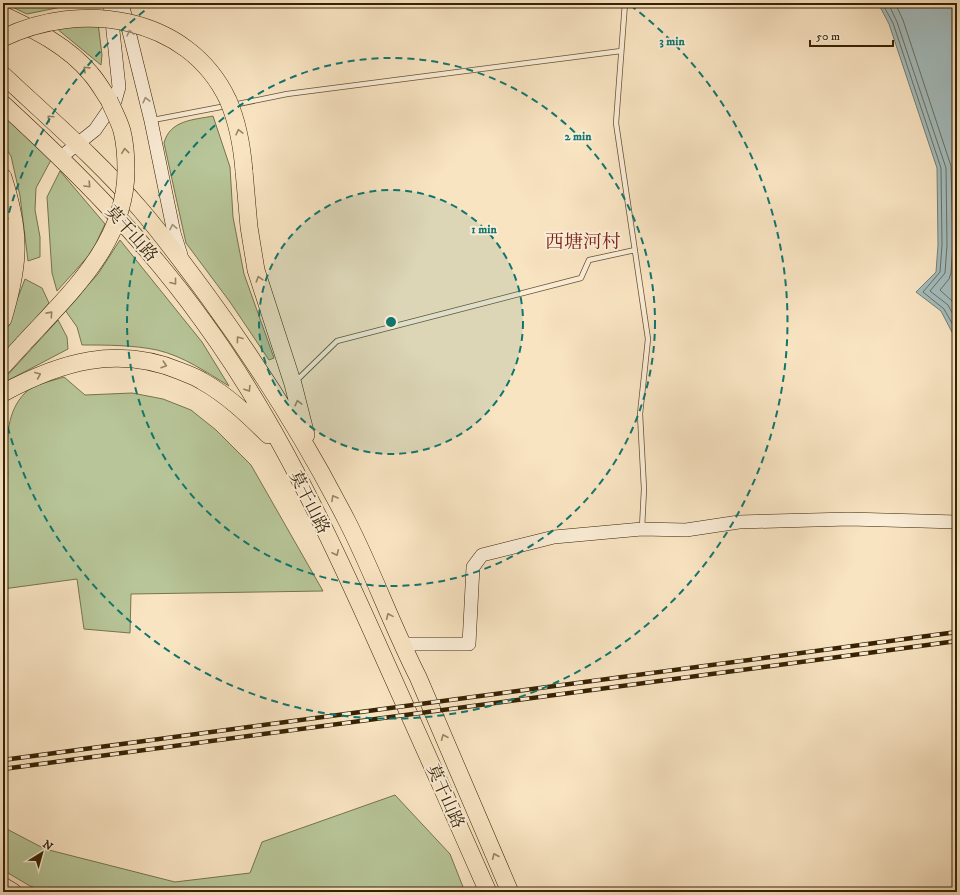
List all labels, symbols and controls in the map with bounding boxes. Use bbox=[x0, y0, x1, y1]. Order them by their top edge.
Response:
scale bar bbox=[810, 22, 893, 48]
text: 50 m bbox=[816, 29, 840, 44]
one-way arrow bbox=[126, 30, 135, 37]
text: 3 min bbox=[659, 34, 685, 49]
one-way arrow bbox=[83, 66, 91, 74]
one-way arrow bbox=[143, 97, 151, 103]
one-way arrow bbox=[47, 116, 54, 123]
one-way arrow bbox=[235, 129, 244, 136]
text: 2 min bbox=[565, 129, 592, 144]
one-way arrow bbox=[121, 148, 130, 154]
one-way arrow bbox=[83, 180, 90, 188]
street label: 莫干山路 bbox=[100, 201, 162, 266]
text: 1 min bbox=[471, 222, 497, 237]
one-way arrow bbox=[169, 224, 177, 230]
district label: 西塘河村 bbox=[545, 231, 621, 254]
one-way arrow bbox=[255, 276, 264, 283]
one-way arrow bbox=[169, 278, 176, 285]
one-way arrow bbox=[46, 311, 53, 319]
centre of rings bbox=[384, 315, 398, 329]
one-way arrow bbox=[237, 336, 244, 343]
one-way arrow bbox=[160, 360, 167, 369]
one-way arrow bbox=[34, 372, 41, 380]
one-way arrow bbox=[243, 385, 250, 392]
one-way arrow bbox=[294, 400, 302, 406]
street label: 莫干山路 bbox=[284, 467, 334, 538]
one-way arrow bbox=[332, 495, 339, 502]
one-way arrow bbox=[331, 548, 339, 556]
one-way arrow bbox=[385, 613, 393, 620]
one-way arrow bbox=[440, 733, 448, 740]
street label: 莫干山路 bbox=[421, 761, 469, 832]
north arrow bbox=[22, 833, 62, 873]
text: N bbox=[40, 838, 55, 854]
one-way arrow bbox=[492, 853, 500, 861]

